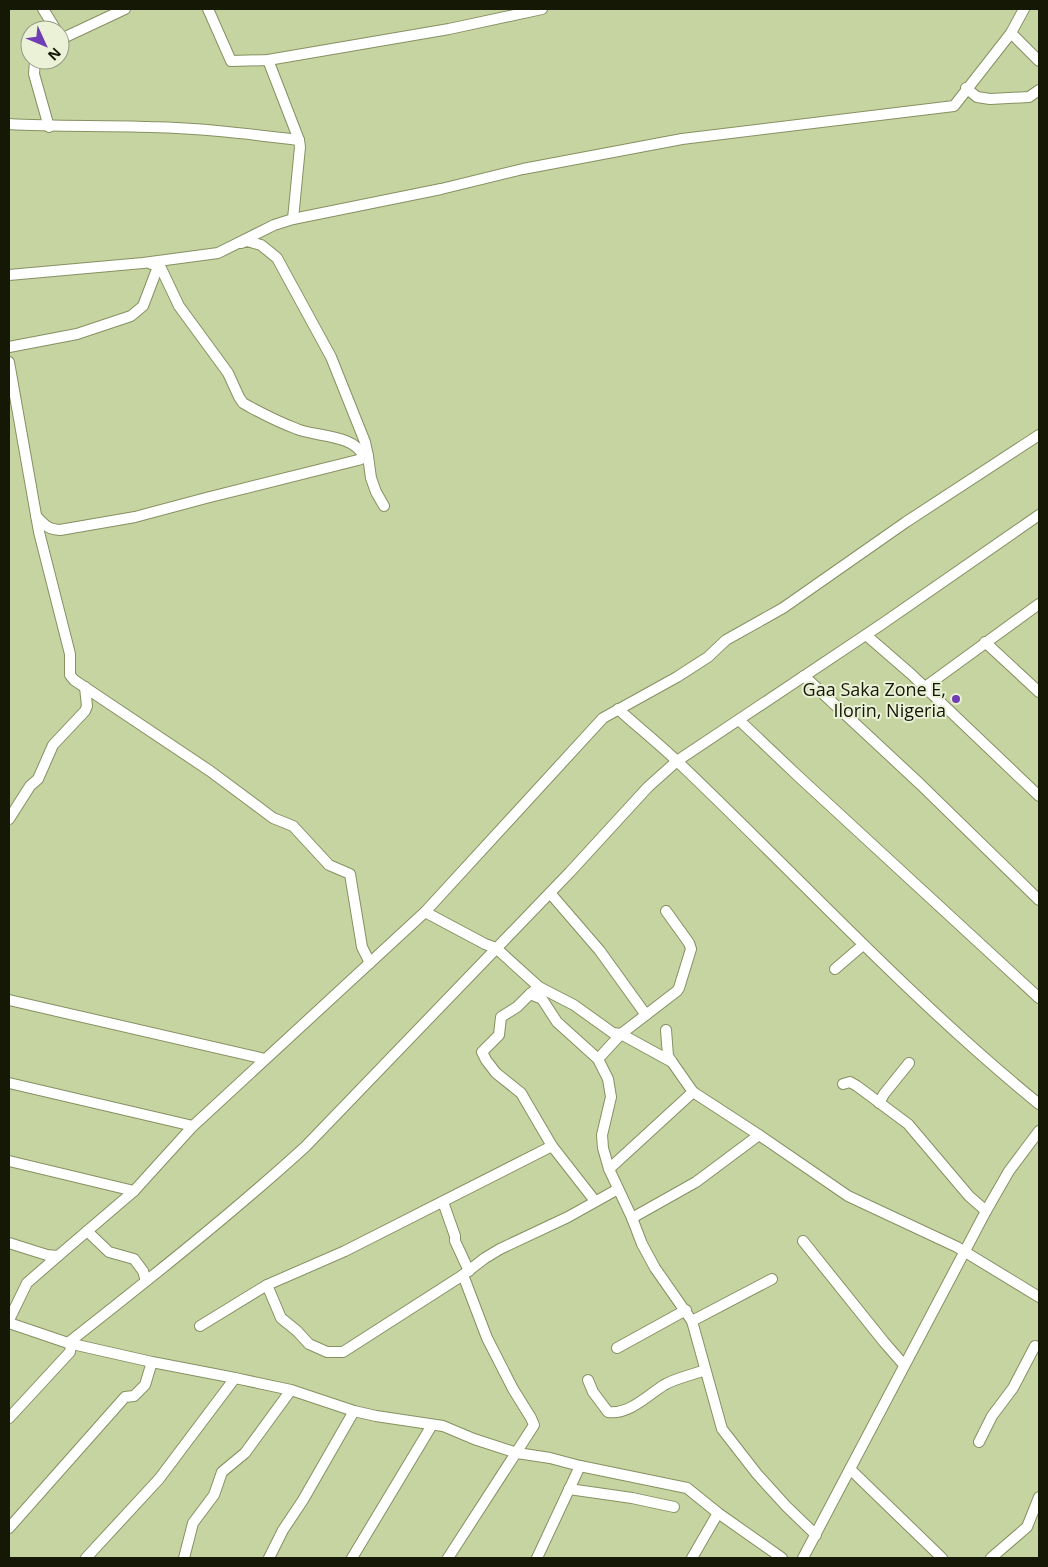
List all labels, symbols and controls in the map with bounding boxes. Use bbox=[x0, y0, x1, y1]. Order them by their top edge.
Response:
north arrow bbox=[20, 20, 70, 70]
text: N bbox=[44, 44, 66, 65]
place label: Gaa Saka Zone E, Ilorin, Nigeria bbox=[803, 677, 946, 722]
marker: Gaa Saka Zone E, Ilorin, Nigeria bbox=[950, 693, 962, 705]

